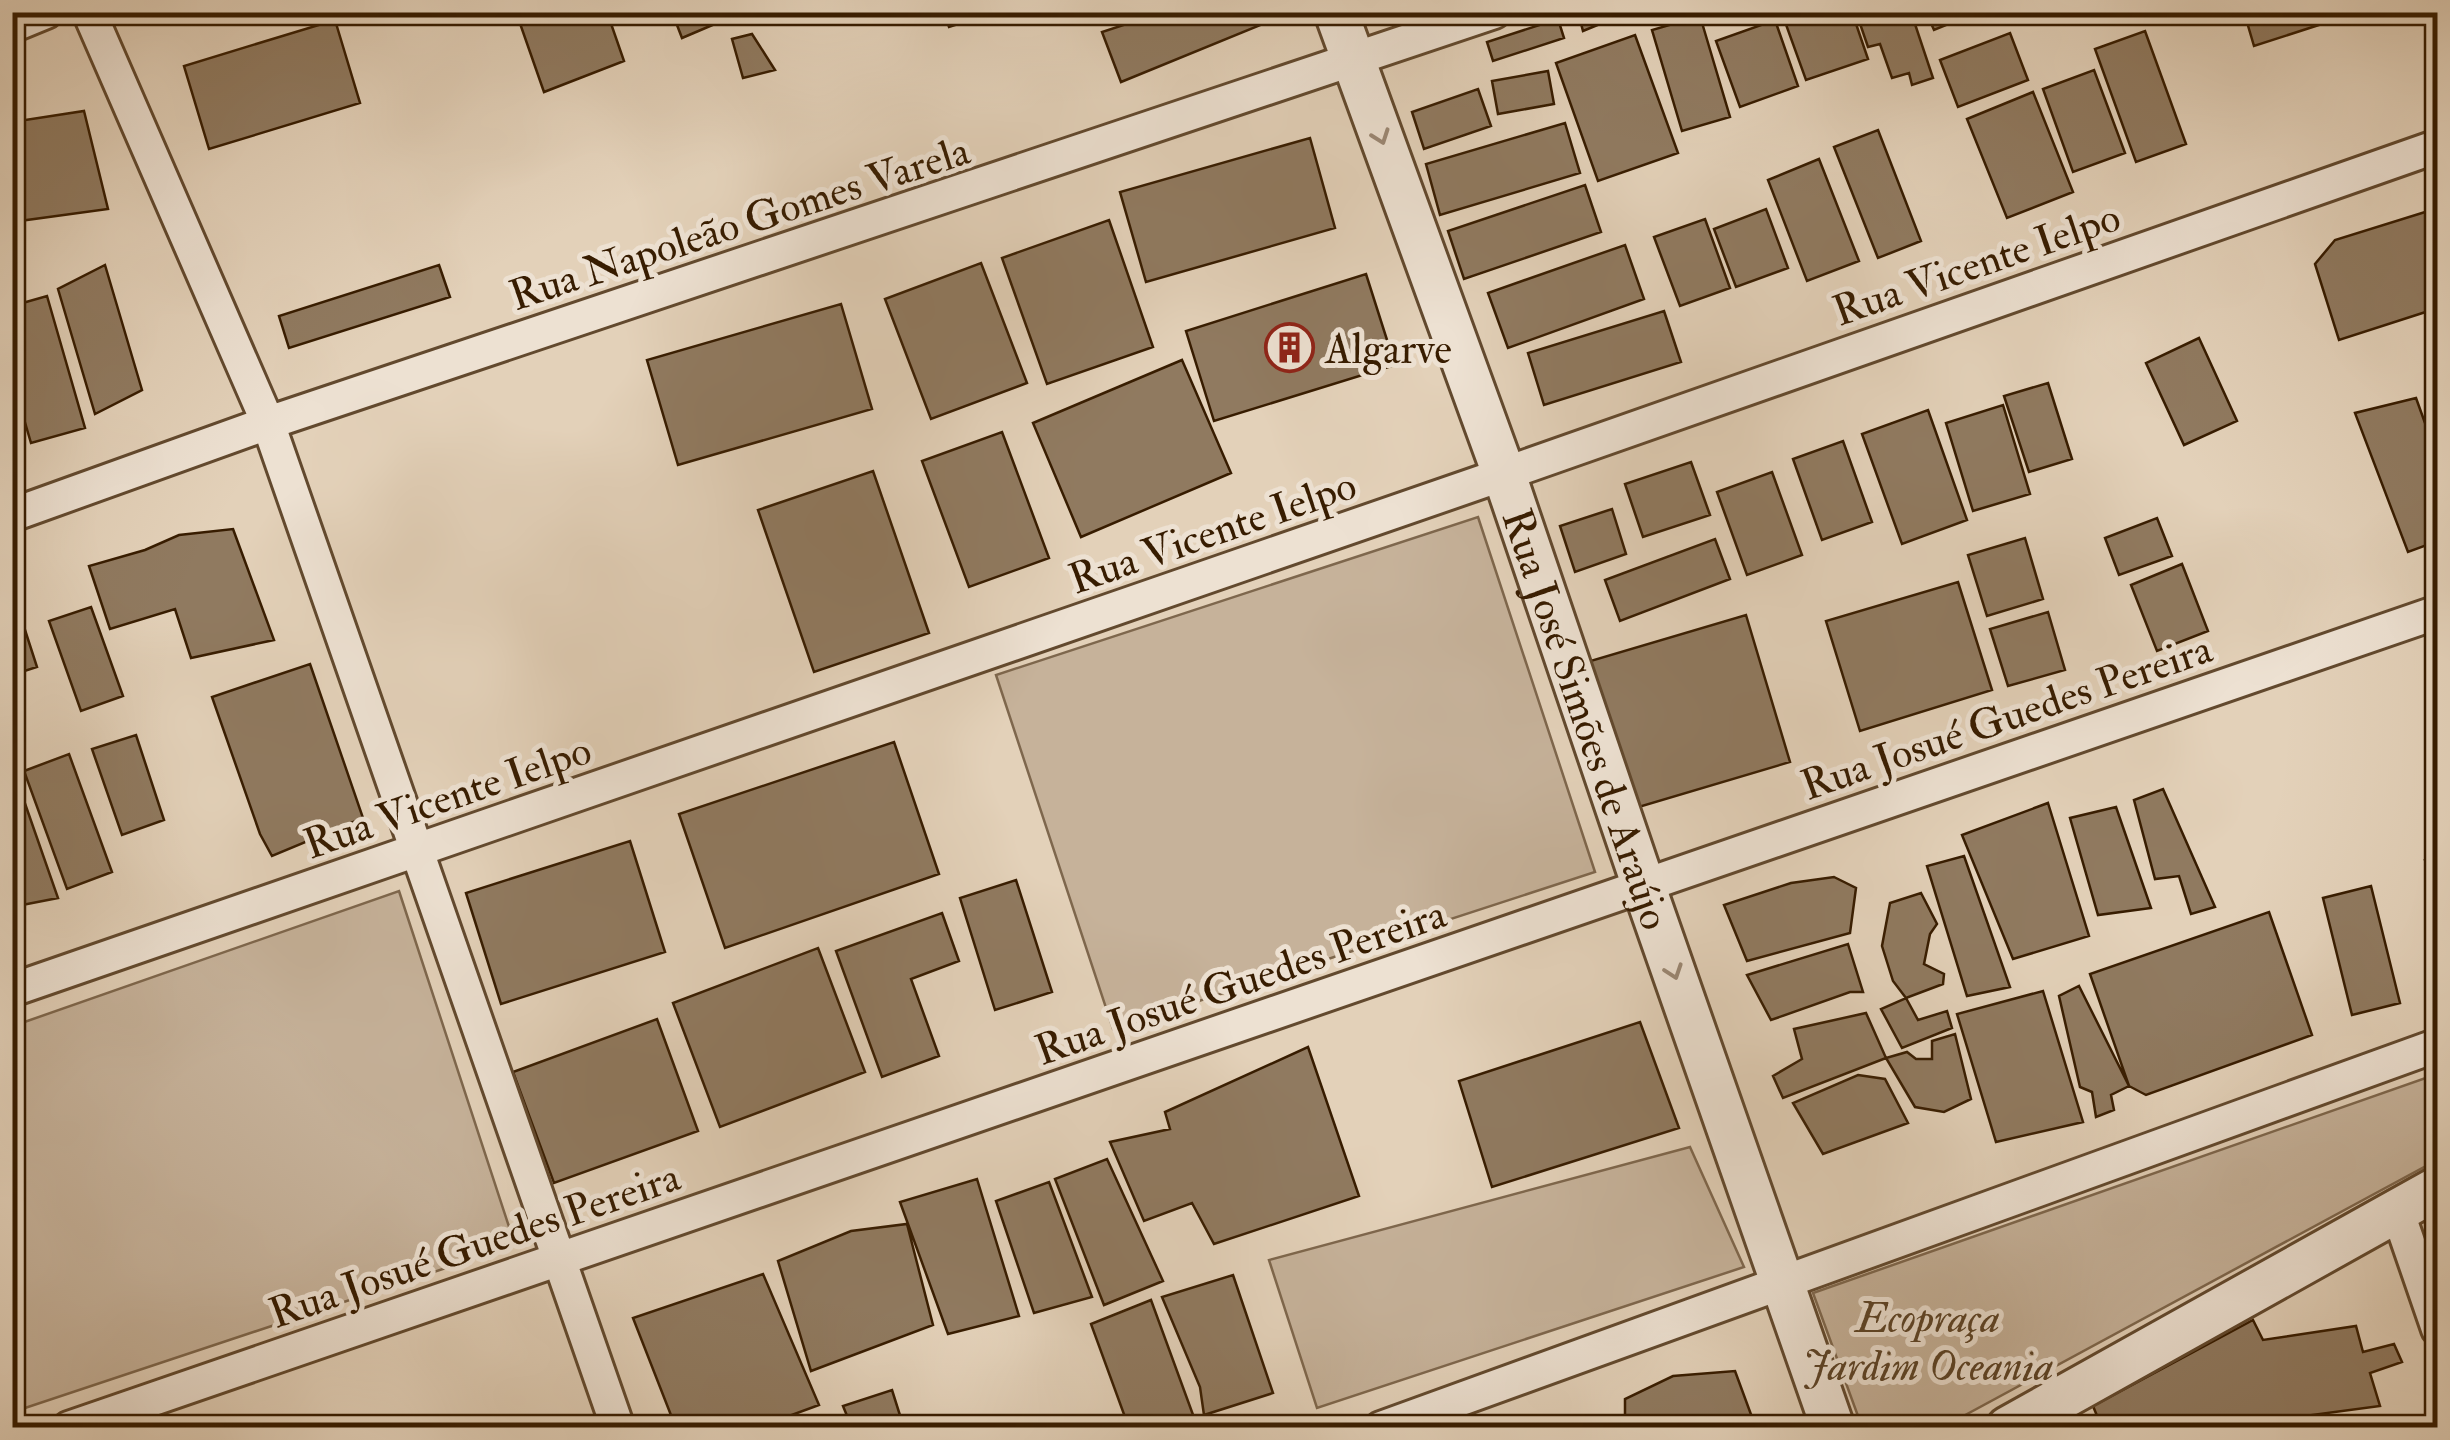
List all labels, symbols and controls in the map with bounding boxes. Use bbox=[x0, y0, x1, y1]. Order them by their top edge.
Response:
street label: Rua Napoleão Gomes Varela bbox=[503, 125, 977, 323]
one-way arrow bbox=[1369, 128, 1390, 145]
street label: Rua Vicente Ielpo bbox=[1826, 191, 2127, 338]
building icon: Algarve bbox=[1264, 322, 1316, 374]
place label: Algarve bbox=[1324, 324, 1452, 376]
street label: Rua Vicente Ielpo bbox=[1062, 459, 1363, 606]
street label: Rua José Simões de Araújo bbox=[1490, 502, 1681, 937]
street label: Rua Josué Guedes Pereira bbox=[1795, 623, 2219, 813]
street label: Rua Vicente Ielpo bbox=[297, 724, 598, 871]
street label: Rua Josué Guedes Pereira bbox=[1029, 888, 1453, 1078]
one-way arrow bbox=[1662, 963, 1682, 980]
street label: Rua Josué Guedes Pereira bbox=[263, 1151, 687, 1341]
park label: Ecopraça Jardim Oceania bbox=[1802, 1293, 2054, 1393]

